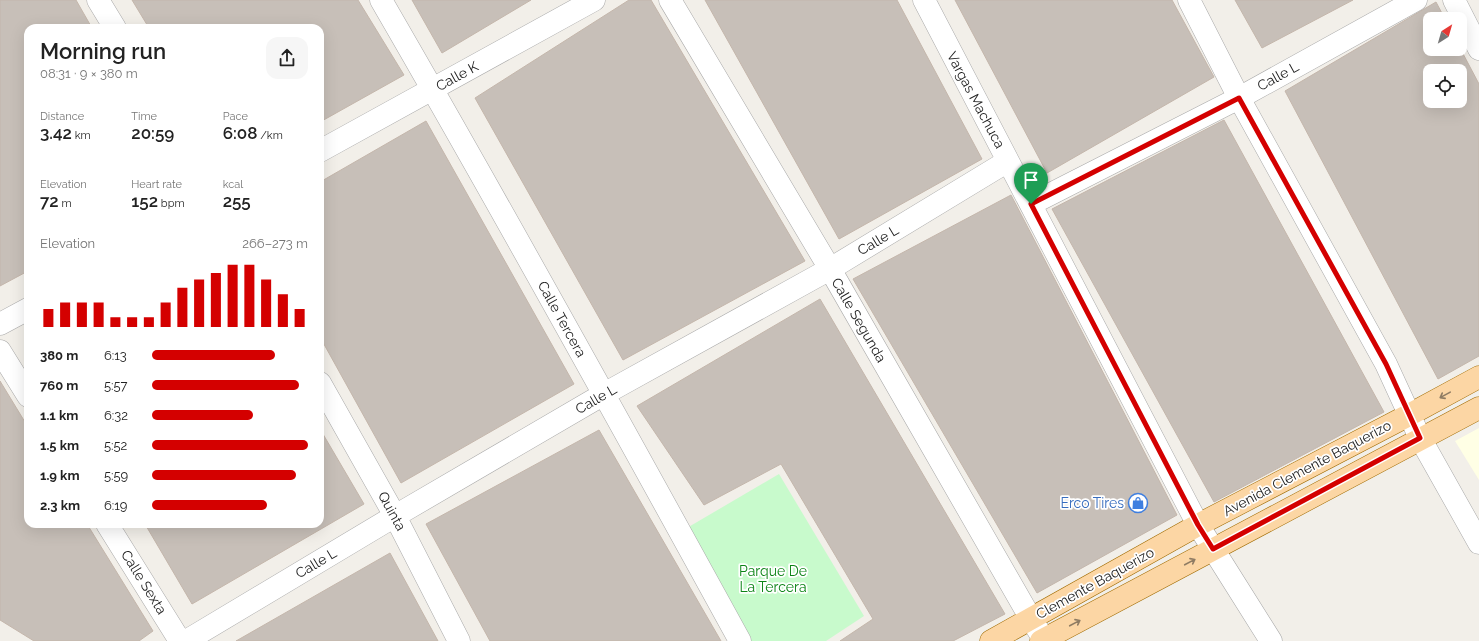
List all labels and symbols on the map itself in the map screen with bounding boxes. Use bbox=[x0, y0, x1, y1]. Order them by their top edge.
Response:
north arrow bbox=[1423, 12, 1467, 56]
street label: Vargas Machuca bbox=[944, 49, 1008, 151]
street label: Calle K bbox=[433, 58, 481, 94]
street label: Calle L bbox=[1255, 58, 1301, 94]
pin bbox=[1014, 163, 1048, 204]
street label: Calle L bbox=[855, 222, 901, 258]
street label: Calle Segunda bbox=[828, 275, 890, 365]
street label: Calle Tercera bbox=[535, 278, 589, 360]
street label: Calle L bbox=[573, 381, 619, 417]
one-way arrow bbox=[1439, 392, 1451, 400]
street label: Avenida Clemente Baquerizo bbox=[1220, 417, 1394, 519]
street label: Quinta bbox=[375, 489, 409, 533]
shop icon: Erco Tires bbox=[1127, 492, 1149, 514]
place label: Erco Tires bbox=[1060, 495, 1124, 511]
street label: Clemente Baquerizo bbox=[1033, 544, 1157, 622]
street label: Calle L bbox=[293, 545, 339, 581]
street label: Calle Sexta bbox=[118, 547, 170, 617]
one-way arrow bbox=[1184, 557, 1196, 565]
park label: Parque De La Tercera bbox=[739, 563, 807, 595]
one-way arrow bbox=[1069, 618, 1081, 626]

